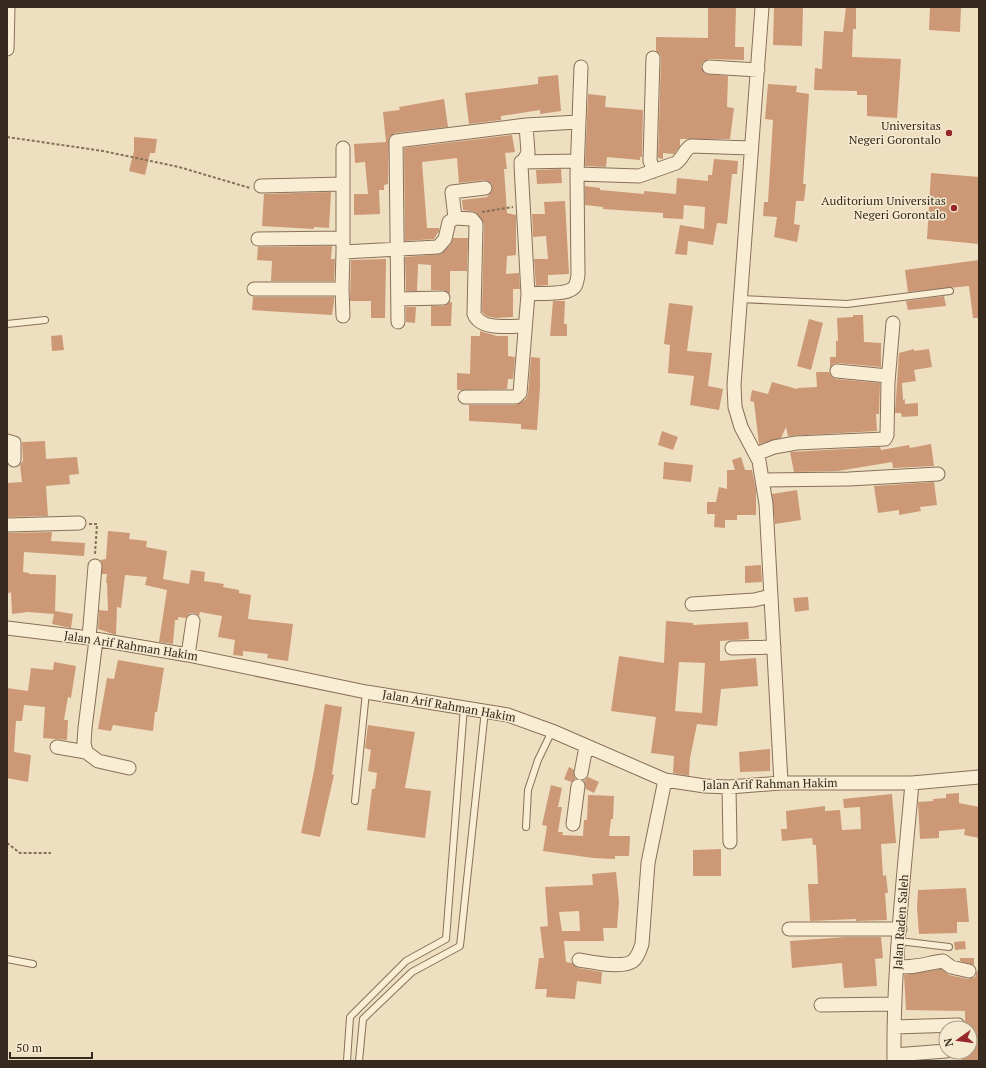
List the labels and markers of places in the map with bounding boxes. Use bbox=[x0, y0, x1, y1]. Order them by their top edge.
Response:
place label: Universitas Negeri Gorontalo bbox=[849, 118, 941, 147]
marker: Universitas Negeri Gorontalo bbox=[944, 128, 954, 138]
place label: Auditorium Universitas Negeri Gorontalo bbox=[821, 193, 946, 222]
marker: Auditorium Universitas Negeri Gorontalo bbox=[949, 203, 959, 213]

